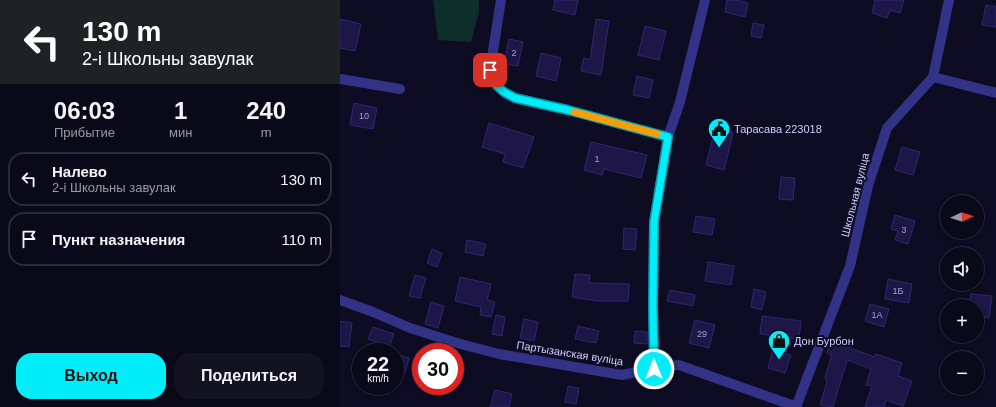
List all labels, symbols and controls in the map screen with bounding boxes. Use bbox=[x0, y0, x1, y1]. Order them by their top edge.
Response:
icon: left bbox=[16, 16, 68, 68]
text: 130 m bbox=[82, 16, 161, 47]
house number: 2 bbox=[511, 48, 517, 58]
text: 2-і Школьны завулак bbox=[82, 49, 253, 69]
pin bbox=[473, 53, 507, 87]
icon: arrive bbox=[479, 59, 501, 81]
text: 06:03 bbox=[54, 97, 115, 124]
text: 1 bbox=[174, 97, 187, 124]
text: 240 bbox=[246, 97, 286, 124]
house number: 10 bbox=[359, 111, 369, 121]
public building icon: Тарасава 223018 bbox=[706, 116, 732, 149]
place label: Тарасава 223018 bbox=[734, 123, 822, 135]
text: Прибытие bbox=[54, 125, 115, 140]
text: мин bbox=[169, 125, 192, 140]
text: m bbox=[261, 125, 272, 140]
street label: Школьная вуліца bbox=[839, 151, 871, 238]
house number: 1 bbox=[594, 154, 600, 164]
text: Налево bbox=[52, 163, 107, 180]
icon: left bbox=[18, 168, 40, 190]
text: 130 m bbox=[280, 171, 322, 188]
text: 2-і Школьны завулак bbox=[52, 180, 176, 195]
north arrow bbox=[940, 195, 984, 239]
map controls bbox=[940, 195, 984, 395]
house number: 3 bbox=[901, 225, 907, 235]
icon: arrive bbox=[18, 228, 40, 250]
text: Пункт назначения bbox=[52, 231, 185, 248]
text: 110 m bbox=[281, 231, 322, 248]
button: sound bbox=[940, 247, 984, 291]
house number: 1Б bbox=[893, 286, 904, 296]
button: + bbox=[940, 299, 984, 343]
house number: 1А bbox=[871, 310, 883, 320]
shop icon: Дон Бурбон bbox=[766, 328, 792, 361]
house number: 29 bbox=[697, 329, 707, 339]
place label: Дон Бурбон bbox=[794, 335, 854, 347]
street label: Партызанская вуліца bbox=[516, 339, 625, 368]
speed limit sign: 30 bbox=[412, 343, 464, 395]
position arrow bbox=[633, 348, 675, 390]
button: − bbox=[940, 351, 984, 395]
button: Выход bbox=[16, 353, 166, 399]
button: Поделиться bbox=[174, 353, 324, 399]
text: 22 bbox=[367, 353, 389, 375]
text: km/h bbox=[367, 373, 389, 384]

